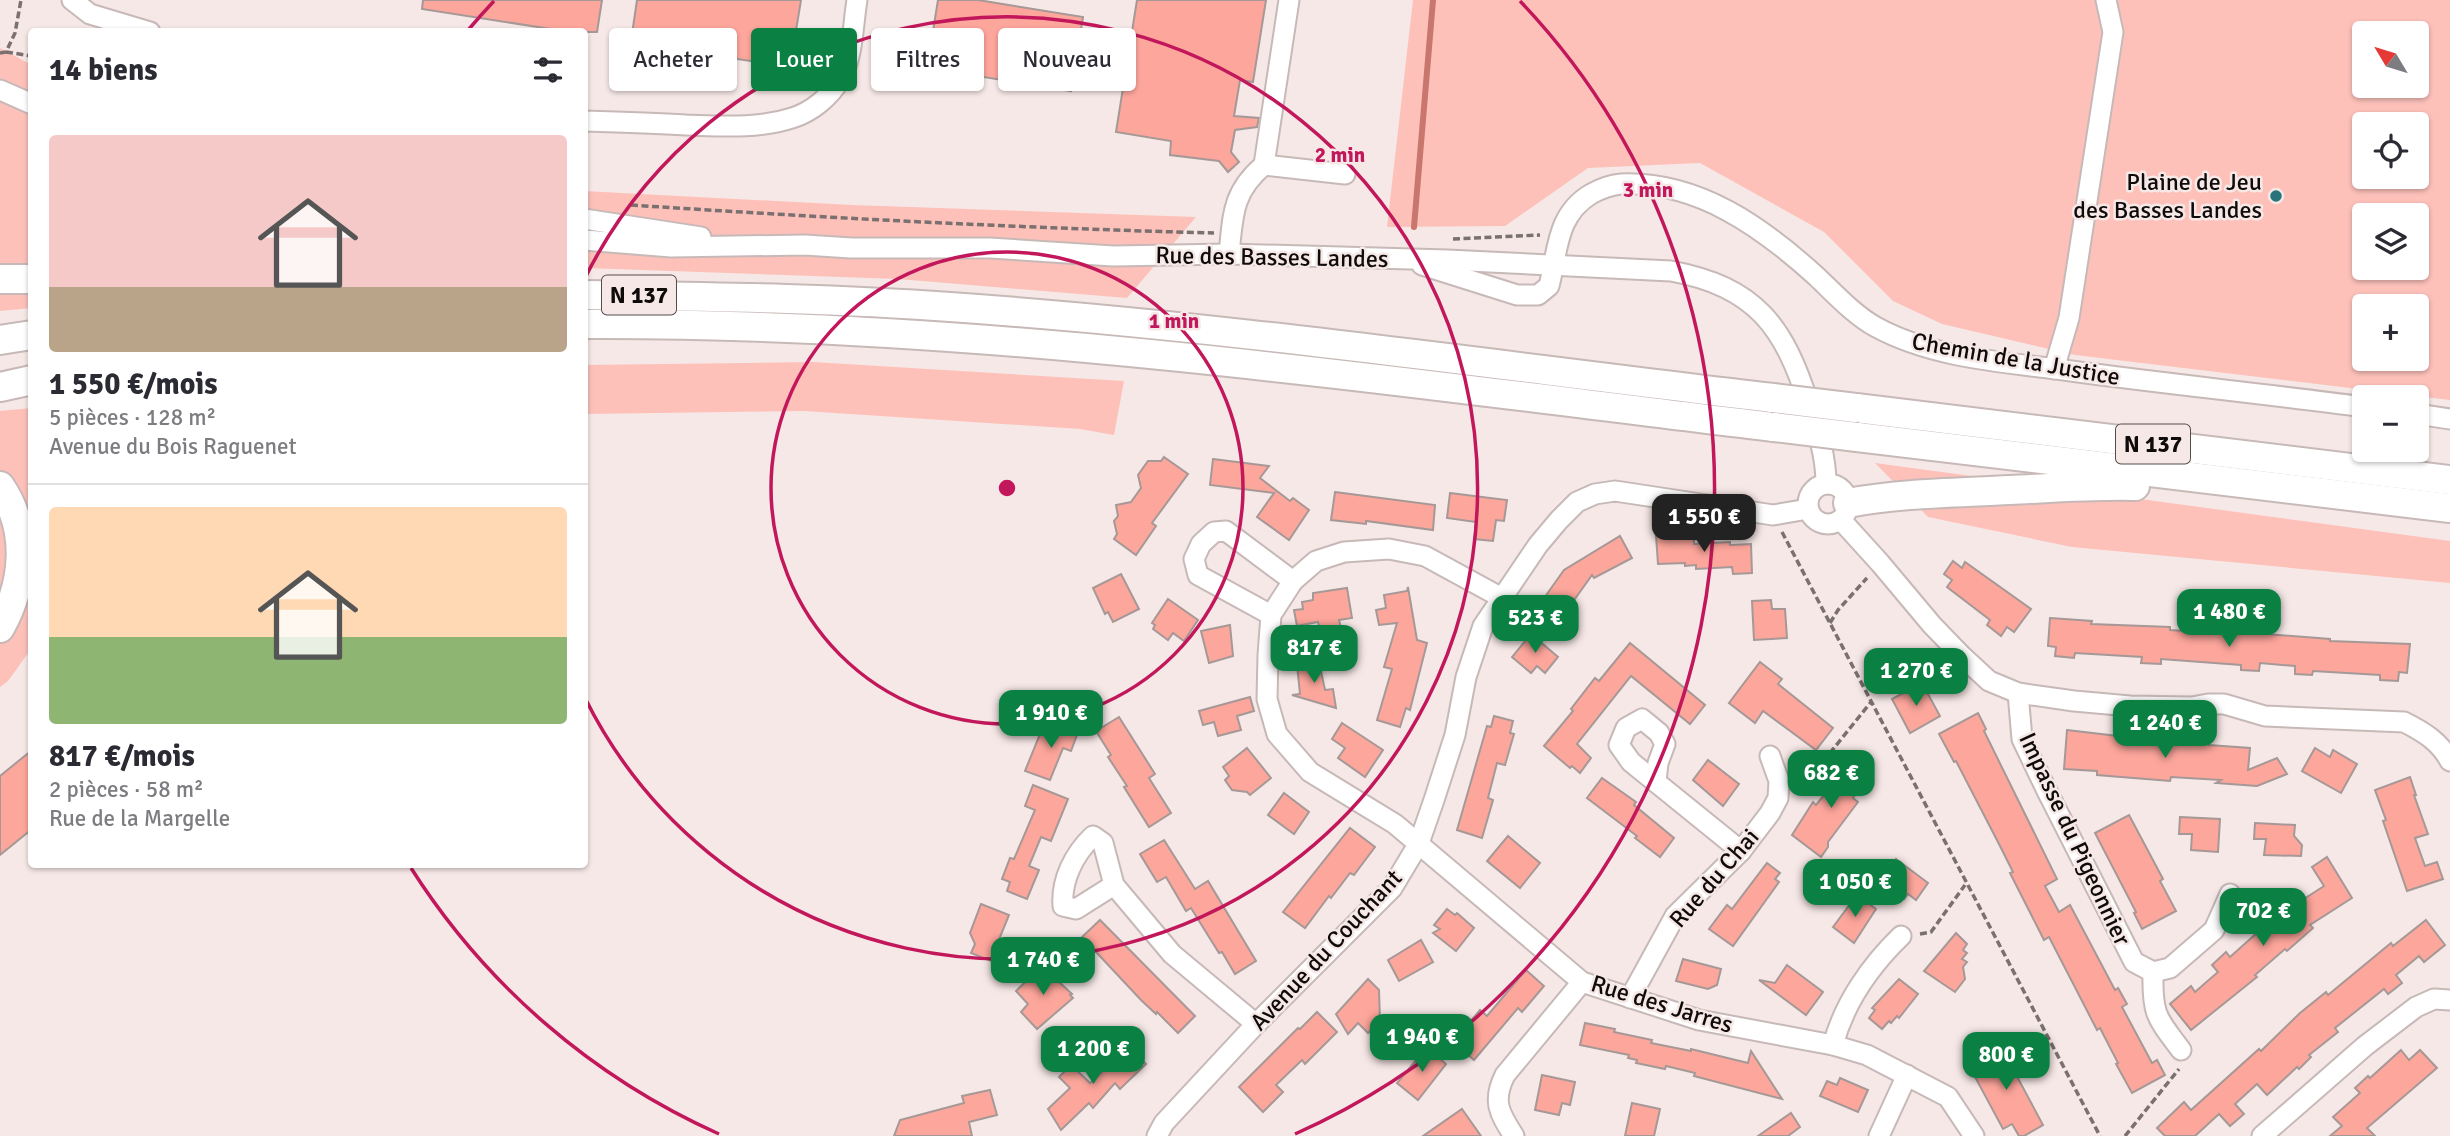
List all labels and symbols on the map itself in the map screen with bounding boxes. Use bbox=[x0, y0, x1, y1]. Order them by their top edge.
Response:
north arrow bbox=[2352, 21, 2429, 98]
text: 2 min bbox=[1315, 142, 1365, 168]
place label: Plaine de Jeu des Basses Landes bbox=[2073, 167, 2262, 225]
text: 3 min bbox=[1623, 177, 1673, 203]
marker: Plaine de Jeu des Basses Landes bbox=[2268, 188, 2284, 204]
street label: Rue des Basses Landes bbox=[1155, 240, 1389, 274]
road number: N 137 bbox=[602, 276, 676, 314]
text: 1 min bbox=[1149, 308, 1199, 334]
street label: Chemin de la Justice bbox=[1910, 326, 2122, 392]
road number: N 137 bbox=[2116, 424, 2190, 464]
centre of rings bbox=[995, 476, 1019, 500]
pin: 1 550 € bbox=[1639, 494, 1769, 554]
pin: 1 480 € bbox=[2164, 590, 2294, 649]
pin: 523 € bbox=[1486, 596, 1584, 655]
pin: 817 € bbox=[1265, 626, 1363, 685]
pin: 1 270 € bbox=[1851, 648, 1981, 708]
pin: 1 910 € bbox=[986, 690, 1116, 750]
pin: 1 240 € bbox=[2100, 700, 2230, 760]
street label: Impasse du Pigeonnier bbox=[2013, 728, 2138, 950]
pin: 682 € bbox=[1782, 750, 1880, 810]
street label: Rue du Chai bbox=[1663, 822, 1765, 934]
pin: 1 050 € bbox=[1790, 860, 1920, 919]
street label: Avenue du Couchant bbox=[1244, 863, 1408, 1037]
pin: 702 € bbox=[2214, 888, 2312, 948]
pin: 1 740 € bbox=[978, 937, 1108, 997]
street label: Rue des Jarres bbox=[1587, 968, 1737, 1040]
pin: 1 940 € bbox=[1357, 1014, 1487, 1074]
pin: 1 200 € bbox=[1028, 1026, 1158, 1086]
pin: 800 € bbox=[1957, 1032, 2055, 1092]

